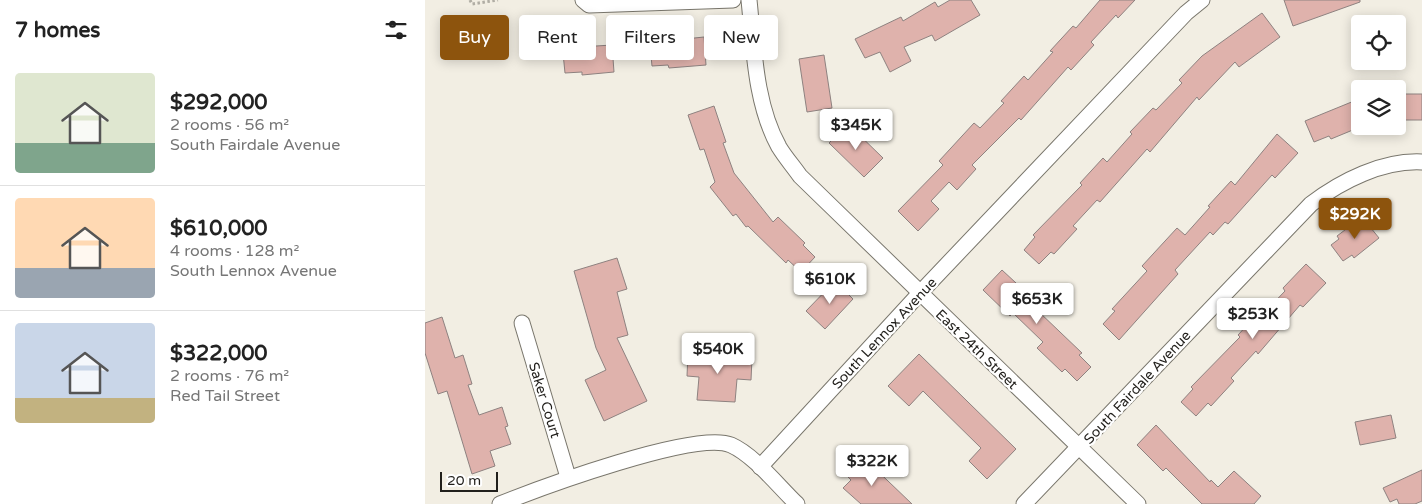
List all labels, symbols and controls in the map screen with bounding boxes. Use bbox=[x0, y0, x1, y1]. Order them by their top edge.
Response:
chip: Buy bbox=[440, 15, 509, 60]
chip: Rent bbox=[519, 15, 596, 60]
chip: Filters bbox=[606, 15, 694, 60]
chip: New bbox=[704, 15, 778, 60]
map controls bbox=[1351, 15, 1406, 135]
button: locate bbox=[1351, 15, 1406, 70]
icon: filters bbox=[382, 16, 410, 44]
text: 7 homes bbox=[15, 18, 100, 43]
button: layers bbox=[1351, 80, 1406, 135]
text: $292,000 bbox=[170, 90, 268, 115]
icon: home bbox=[55, 93, 115, 153]
pin: $345K bbox=[821, 108, 891, 151]
text: 2 rooms · 56 m² bbox=[170, 115, 289, 135]
text: $345K bbox=[831, 115, 881, 135]
text: South Fairdale Avenue bbox=[170, 135, 340, 155]
pin: $292K bbox=[1320, 198, 1390, 240]
text: $292K bbox=[1330, 204, 1380, 224]
text: $610,000 bbox=[170, 216, 268, 241]
icon: home bbox=[55, 218, 115, 278]
text: 4 rooms · 128 m² bbox=[170, 241, 299, 261]
text: South Lennox Avenue bbox=[170, 261, 337, 281]
pin: $610K bbox=[795, 262, 865, 305]
text: $610K bbox=[805, 269, 855, 289]
street label: South Lennox Avenue bbox=[828, 274, 940, 392]
pin: $653K bbox=[1002, 282, 1072, 325]
text: $653K bbox=[1012, 289, 1062, 309]
pin: $253K bbox=[1218, 298, 1288, 340]
text: $253K bbox=[1228, 304, 1278, 324]
street label: East 24th Street bbox=[932, 306, 1022, 393]
street label: South Fairdale Avenue bbox=[1080, 327, 1194, 448]
pin: $540K bbox=[683, 332, 753, 375]
text: $540K bbox=[693, 339, 743, 359]
text: $322,000 bbox=[170, 341, 268, 366]
icon: home bbox=[55, 343, 115, 403]
street label: Saker Court bbox=[525, 360, 564, 441]
text: 2 rooms · 76 m² bbox=[170, 366, 289, 386]
text: Red Tail Street bbox=[170, 386, 280, 406]
pin: $322K bbox=[837, 444, 907, 487]
text: $322K bbox=[847, 451, 897, 471]
scale bar bbox=[440, 469, 497, 492]
text: 20 m bbox=[447, 472, 481, 489]

